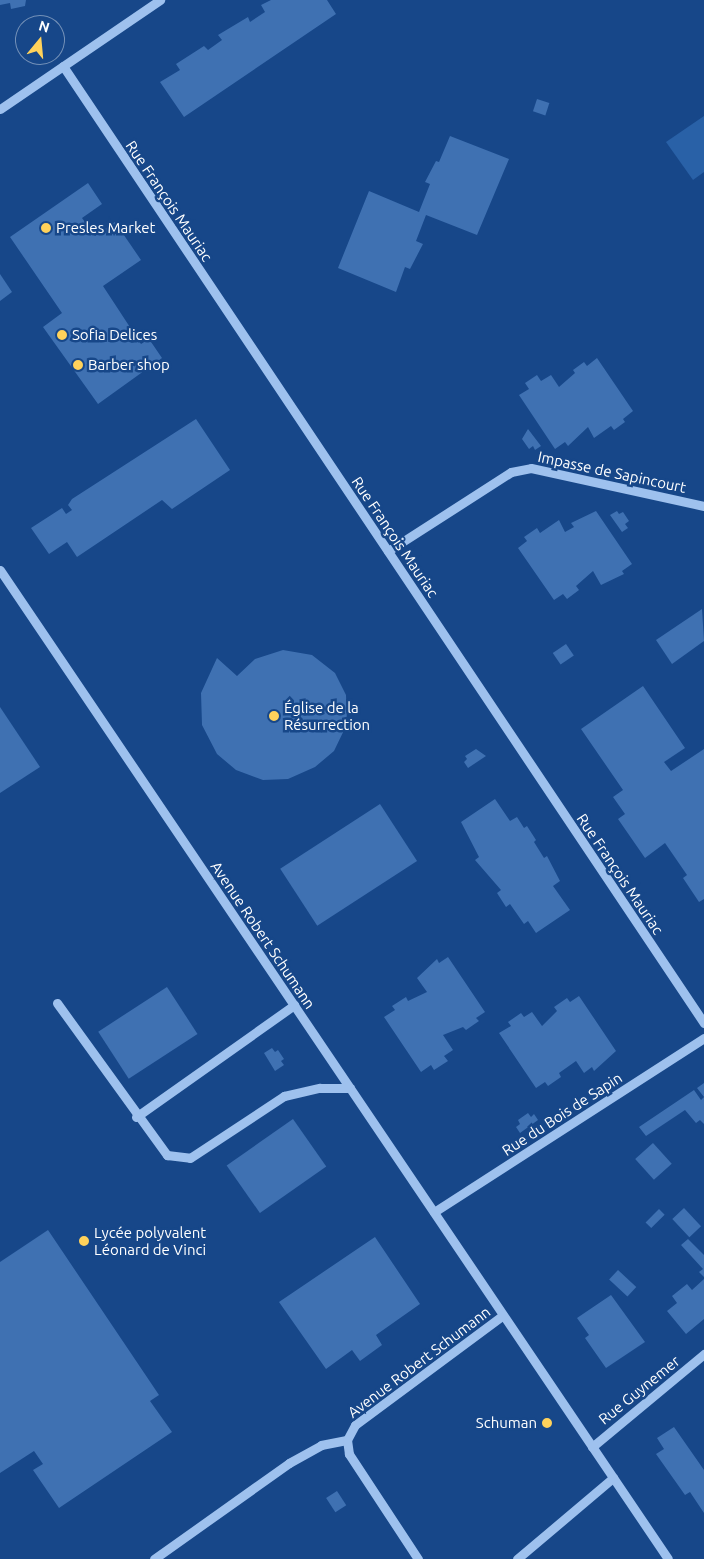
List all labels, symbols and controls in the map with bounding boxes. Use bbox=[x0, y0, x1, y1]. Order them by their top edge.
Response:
north arrow bbox=[15, 15, 65, 65]
text: N bbox=[37, 17, 51, 36]
street label: Rue François Mauriac bbox=[122, 137, 216, 265]
place label: Presles Market bbox=[56, 219, 156, 237]
marker: Presles Market bbox=[40, 222, 52, 234]
place label: Sofia Delices bbox=[72, 326, 157, 344]
marker: Sofia Delices bbox=[56, 329, 68, 341]
place label: Barber shop bbox=[88, 356, 170, 374]
marker: Barber shop bbox=[72, 359, 84, 371]
street label: Impasse de Sapincourt bbox=[536, 448, 688, 496]
street label: Rue François Mauriac bbox=[348, 473, 442, 601]
place label: Église de la Résurrection bbox=[284, 698, 370, 733]
marker: Église de la Résurrection bbox=[268, 710, 280, 722]
street label: Rue François Mauriac bbox=[573, 810, 667, 938]
street label: Avenue Robert Schumann bbox=[207, 858, 319, 1012]
street label: Rue du Bois de Sapin bbox=[499, 1069, 625, 1159]
place label: Lycée polyvalent Léonard de Vinci bbox=[94, 1223, 206, 1258]
marker: Lycée polyvalent Léonard de Vinci bbox=[78, 1235, 90, 1247]
street label: Avenue Robert Schumann bbox=[344, 1302, 494, 1422]
street label: Rue Guynemer bbox=[595, 1352, 683, 1428]
place label: Schuman bbox=[476, 1414, 537, 1432]
marker: Schuman bbox=[541, 1417, 553, 1429]

